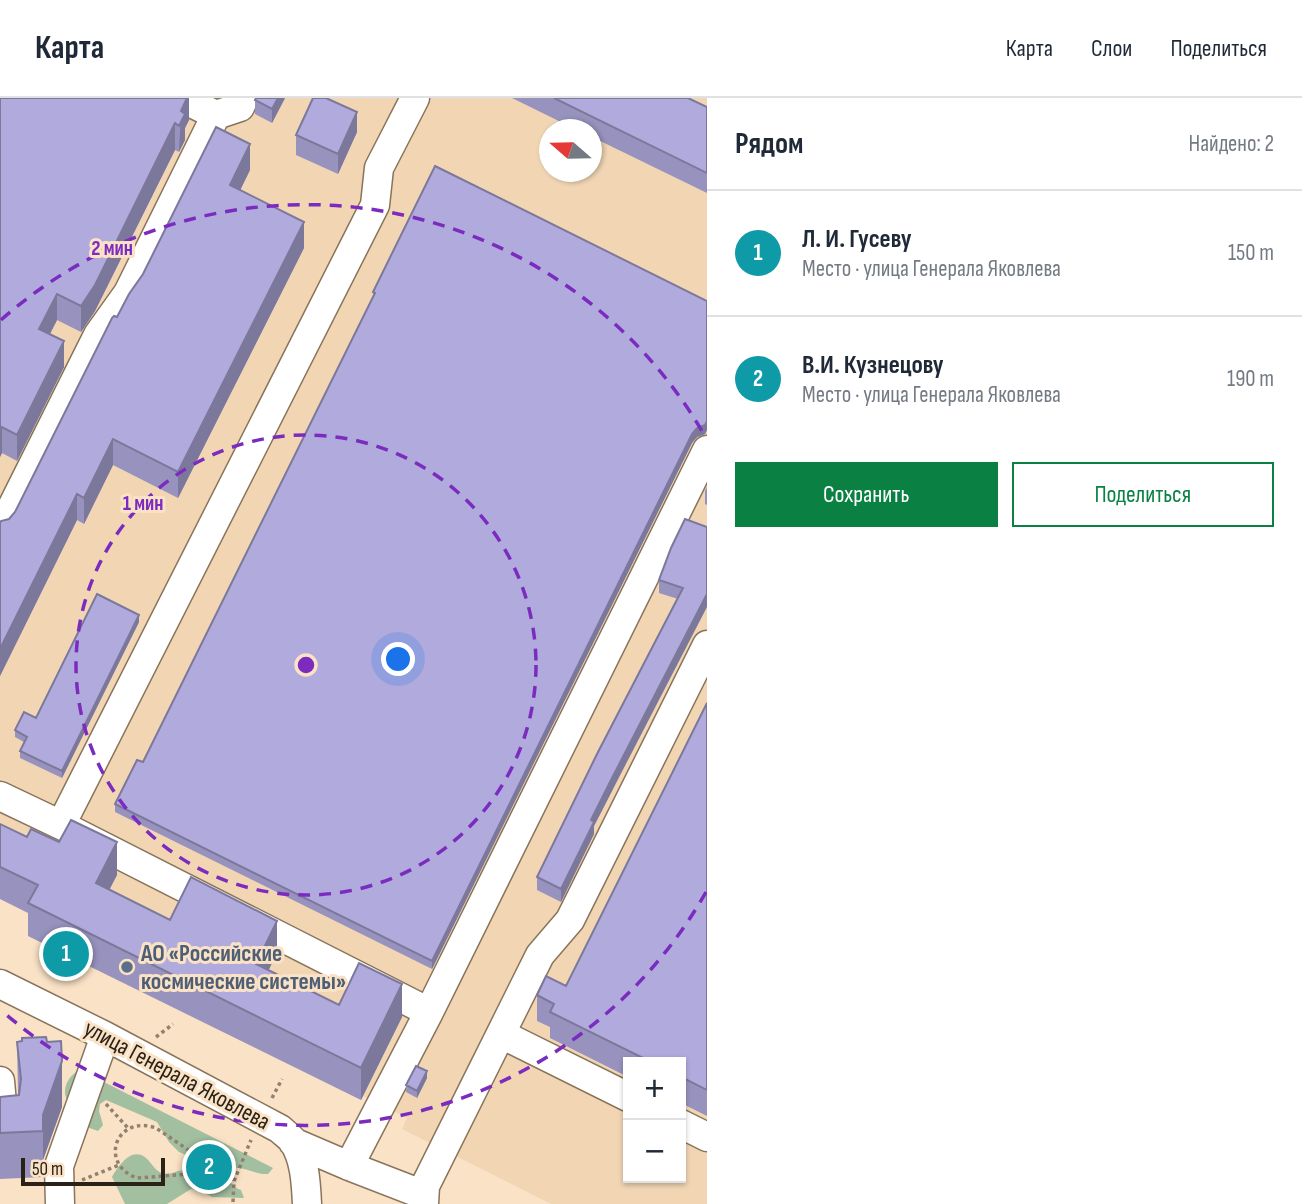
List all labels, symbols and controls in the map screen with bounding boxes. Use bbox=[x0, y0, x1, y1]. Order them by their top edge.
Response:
text: Карта bbox=[35, 28, 104, 68]
text: Карта bbox=[1006, 34, 1053, 63]
text: Слои bbox=[1091, 34, 1132, 63]
text: Поделиться bbox=[1170, 34, 1267, 63]
north arrow bbox=[539, 119, 602, 182]
text: Рядом bbox=[735, 126, 803, 162]
text: Найдено: 2 bbox=[1188, 130, 1274, 158]
text: Л. И. Гусеву bbox=[802, 224, 912, 255]
text: 2 мин bbox=[91, 236, 133, 261]
text: 1 bbox=[753, 239, 763, 267]
text: 150 m bbox=[1228, 239, 1274, 267]
text: Место · улица Генерала Яковлева bbox=[802, 255, 1061, 283]
text: В.И. Кузнецову bbox=[802, 350, 944, 381]
text: 2 bbox=[753, 365, 763, 393]
text: 190 m bbox=[1227, 365, 1274, 393]
text: Место · улица Генерала Яковлева bbox=[802, 381, 1061, 409]
button: Сохранить bbox=[735, 462, 998, 527]
button: Поделиться bbox=[1012, 462, 1274, 527]
text: 1 мин bbox=[123, 491, 163, 516]
your location bbox=[381, 642, 415, 676]
centre of rings bbox=[294, 653, 318, 677]
pin: 1 bbox=[43, 928, 89, 980]
place label: АО «Российские космические системы» bbox=[140, 939, 346, 996]
marker: АО «Российские космические системы» bbox=[119, 959, 135, 975]
street label: улица Генерала Яковлева bbox=[79, 1014, 275, 1136]
map controls bbox=[623, 1057, 686, 1183]
button: + bbox=[623, 1057, 686, 1120]
button: − bbox=[623, 1120, 686, 1183]
pin: 2 bbox=[186, 1141, 232, 1193]
scale bar bbox=[21, 1155, 164, 1187]
text: 50 m bbox=[32, 1158, 63, 1181]

